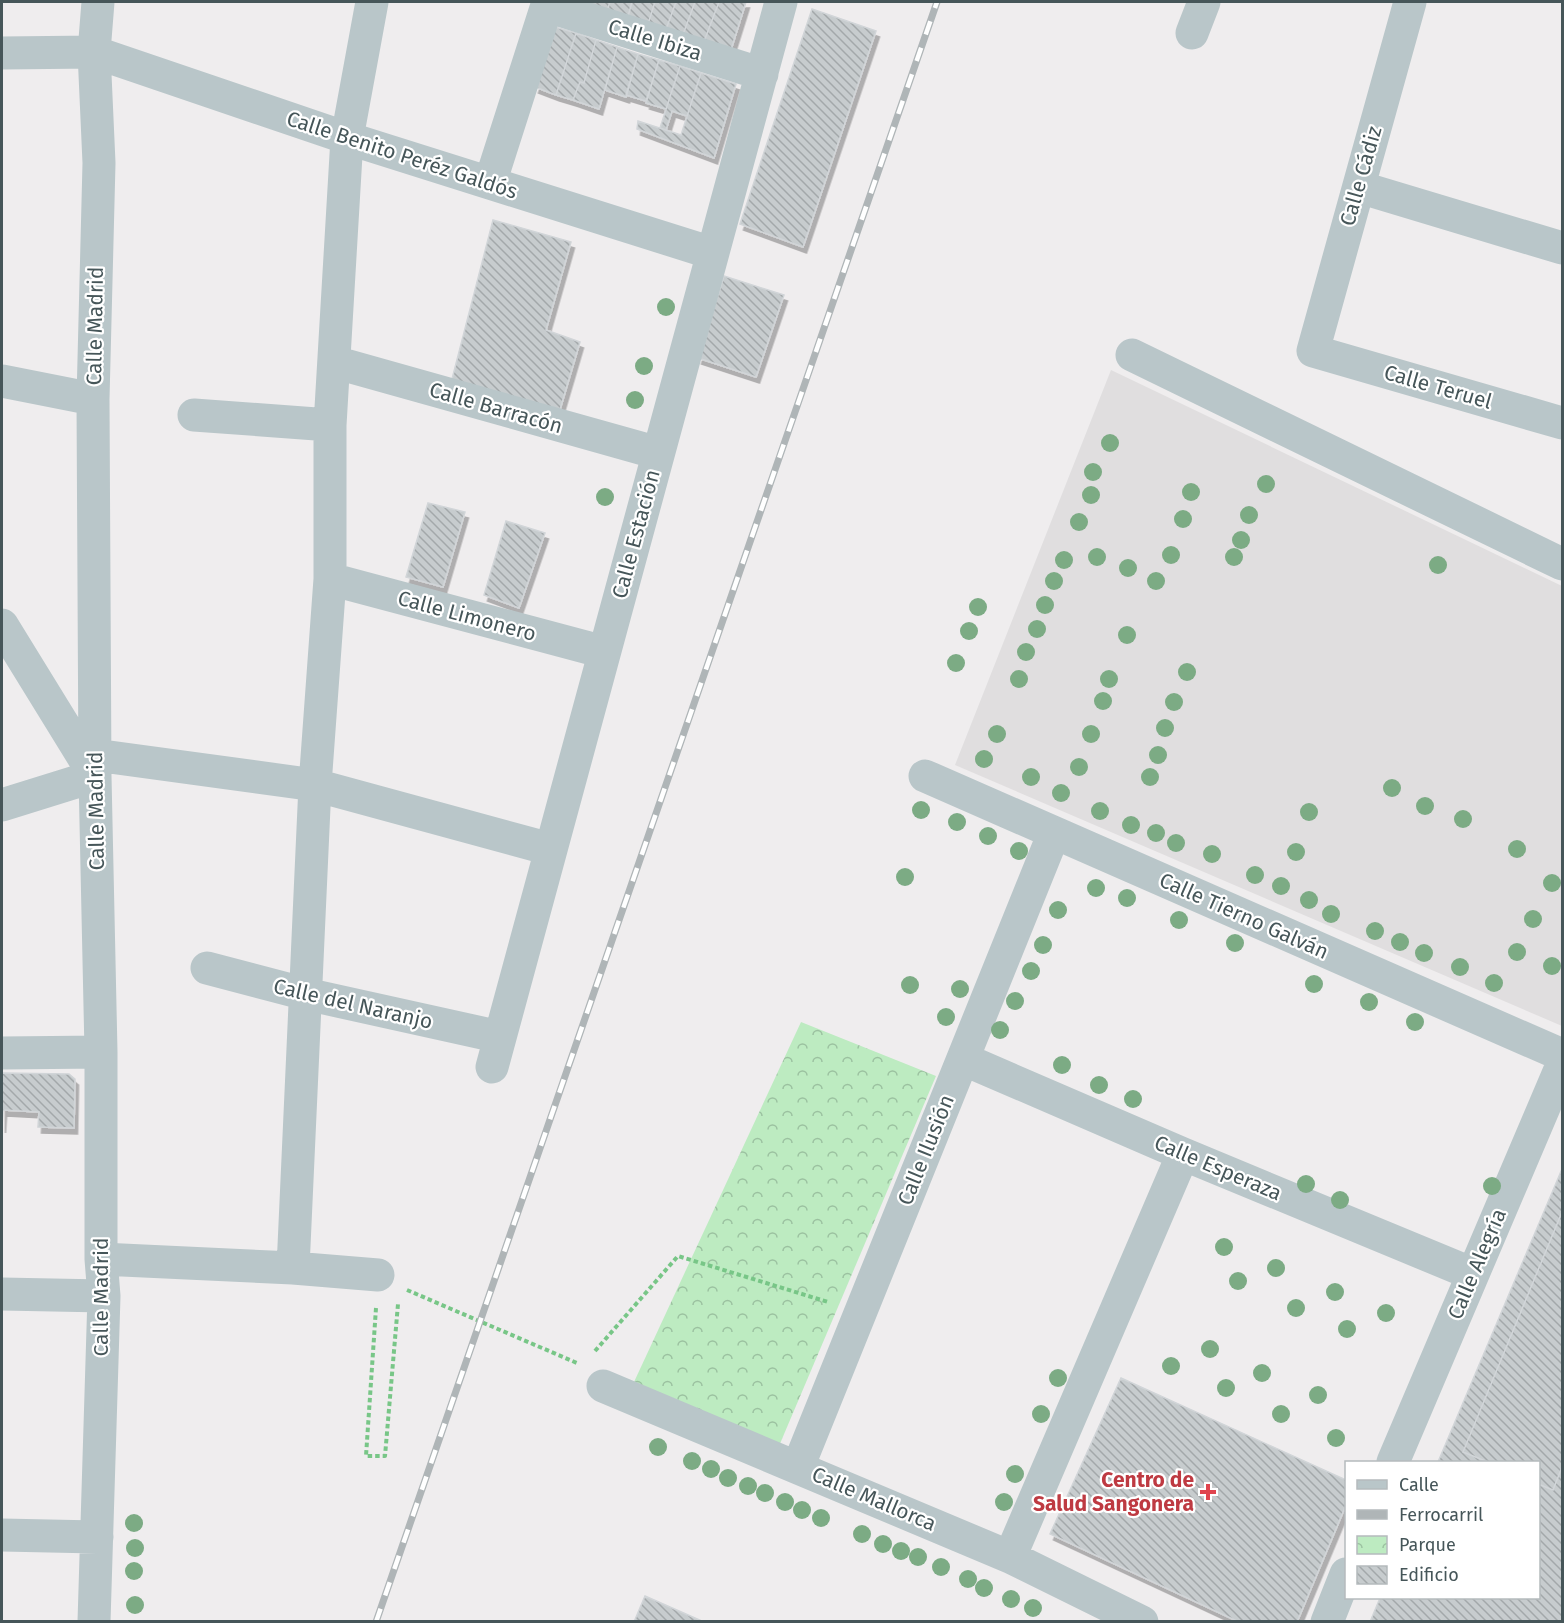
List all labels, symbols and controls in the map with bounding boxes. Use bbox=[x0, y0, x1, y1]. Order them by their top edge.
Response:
street label: Calle Ibiza bbox=[605, 13, 705, 67]
street label: Calle Benito Peréz Galdós bbox=[283, 105, 521, 205]
street label: Calle Cádiz bbox=[1334, 123, 1388, 229]
street label: Calle Madrid bbox=[81, 266, 109, 386]
street label: Calle Teruel bbox=[1381, 359, 1495, 415]
street label: Calle Barracón bbox=[426, 377, 566, 439]
street label: Calle Estación bbox=[606, 467, 666, 601]
street label: Calle Limonero bbox=[395, 585, 539, 647]
street label: Calle Madrid bbox=[82, 751, 110, 871]
street label: Calle Tierno Galván bbox=[1155, 867, 1333, 965]
street label: Calle del Naranjo bbox=[271, 973, 435, 1035]
street label: Calle Ilusión bbox=[892, 1091, 960, 1209]
street label: Calle Esperaza bbox=[1150, 1129, 1286, 1207]
street label: Calle Alegría bbox=[1442, 1205, 1512, 1323]
street label: Calle Madrid bbox=[88, 1238, 114, 1356]
street label: Calle Mallorca bbox=[808, 1461, 940, 1537]
legend bbox=[1345, 1461, 1540, 1599]
place label: Centro de Salud Sangonera bbox=[1033, 1467, 1194, 1517]
text: Calle bbox=[1399, 1474, 1439, 1496]
marker: Centro de Salud Sangonera bbox=[1199, 1483, 1217, 1501]
text: Ferrocarril bbox=[1399, 1504, 1483, 1526]
text: Parque bbox=[1399, 1534, 1456, 1556]
text: Edificio bbox=[1399, 1564, 1459, 1586]

